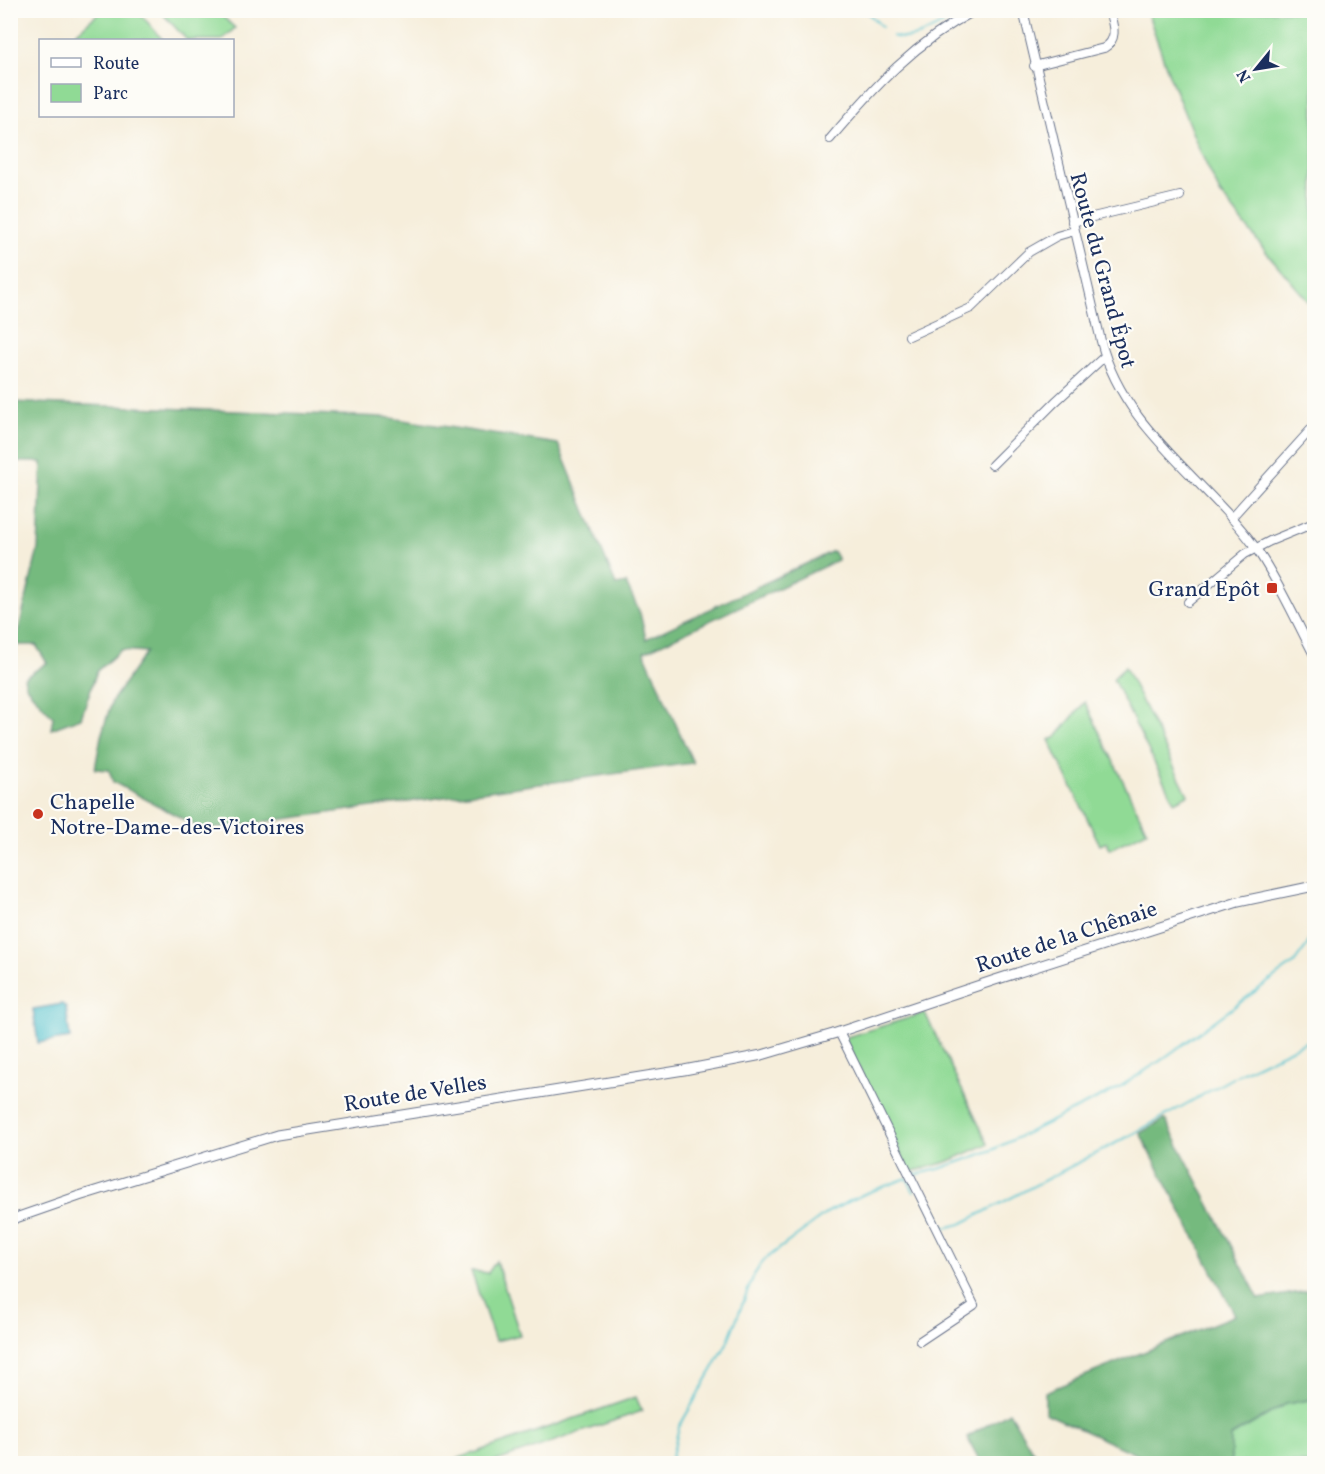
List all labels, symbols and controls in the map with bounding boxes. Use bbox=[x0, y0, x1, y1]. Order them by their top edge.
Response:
legend bbox=[39, 39, 234, 117]
north arrow bbox=[1226, 39, 1286, 99]
text: Route bbox=[93, 52, 139, 77]
text: N bbox=[1232, 65, 1257, 86]
text: Parc bbox=[93, 82, 128, 107]
street label: Route du Grand Épot bbox=[1061, 169, 1143, 372]
place label: Grand Epôt bbox=[1149, 575, 1260, 606]
marker: Grand Epôt bbox=[1265, 581, 1279, 595]
place label: Chapelle Notre-Dame-des-Victoires bbox=[50, 788, 304, 844]
marker: Chapelle Notre-Dame-des-Victoires bbox=[31, 807, 45, 821]
street label: Route de la Chênaie bbox=[972, 894, 1162, 982]
street label: Route de Velles bbox=[342, 1068, 489, 1121]

